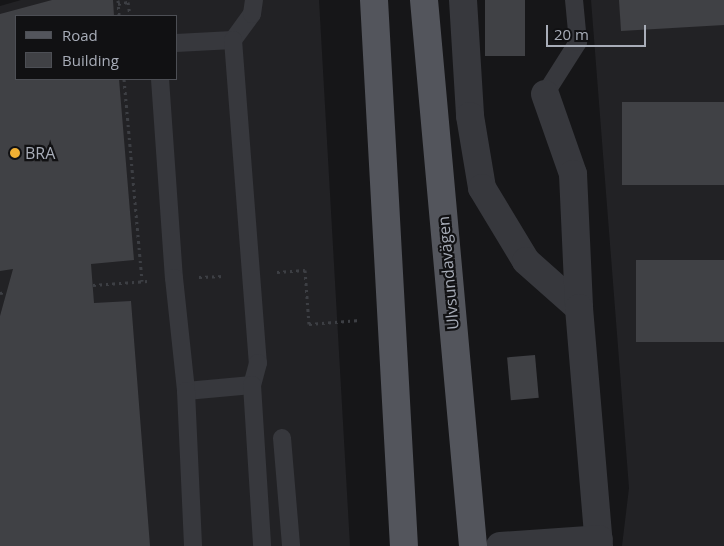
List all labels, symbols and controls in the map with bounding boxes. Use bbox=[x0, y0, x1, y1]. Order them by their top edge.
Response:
legend bbox=[15, 15, 178, 80]
scale bar bbox=[549, 15, 649, 47]
text: 20 m bbox=[554, 24, 589, 44]
text: Road bbox=[62, 25, 98, 45]
text: Building bbox=[62, 50, 119, 70]
place label: BRA bbox=[25, 143, 55, 163]
marker: BRA bbox=[9, 147, 21, 159]
street label: Ulvsundavägen bbox=[433, 215, 463, 331]

